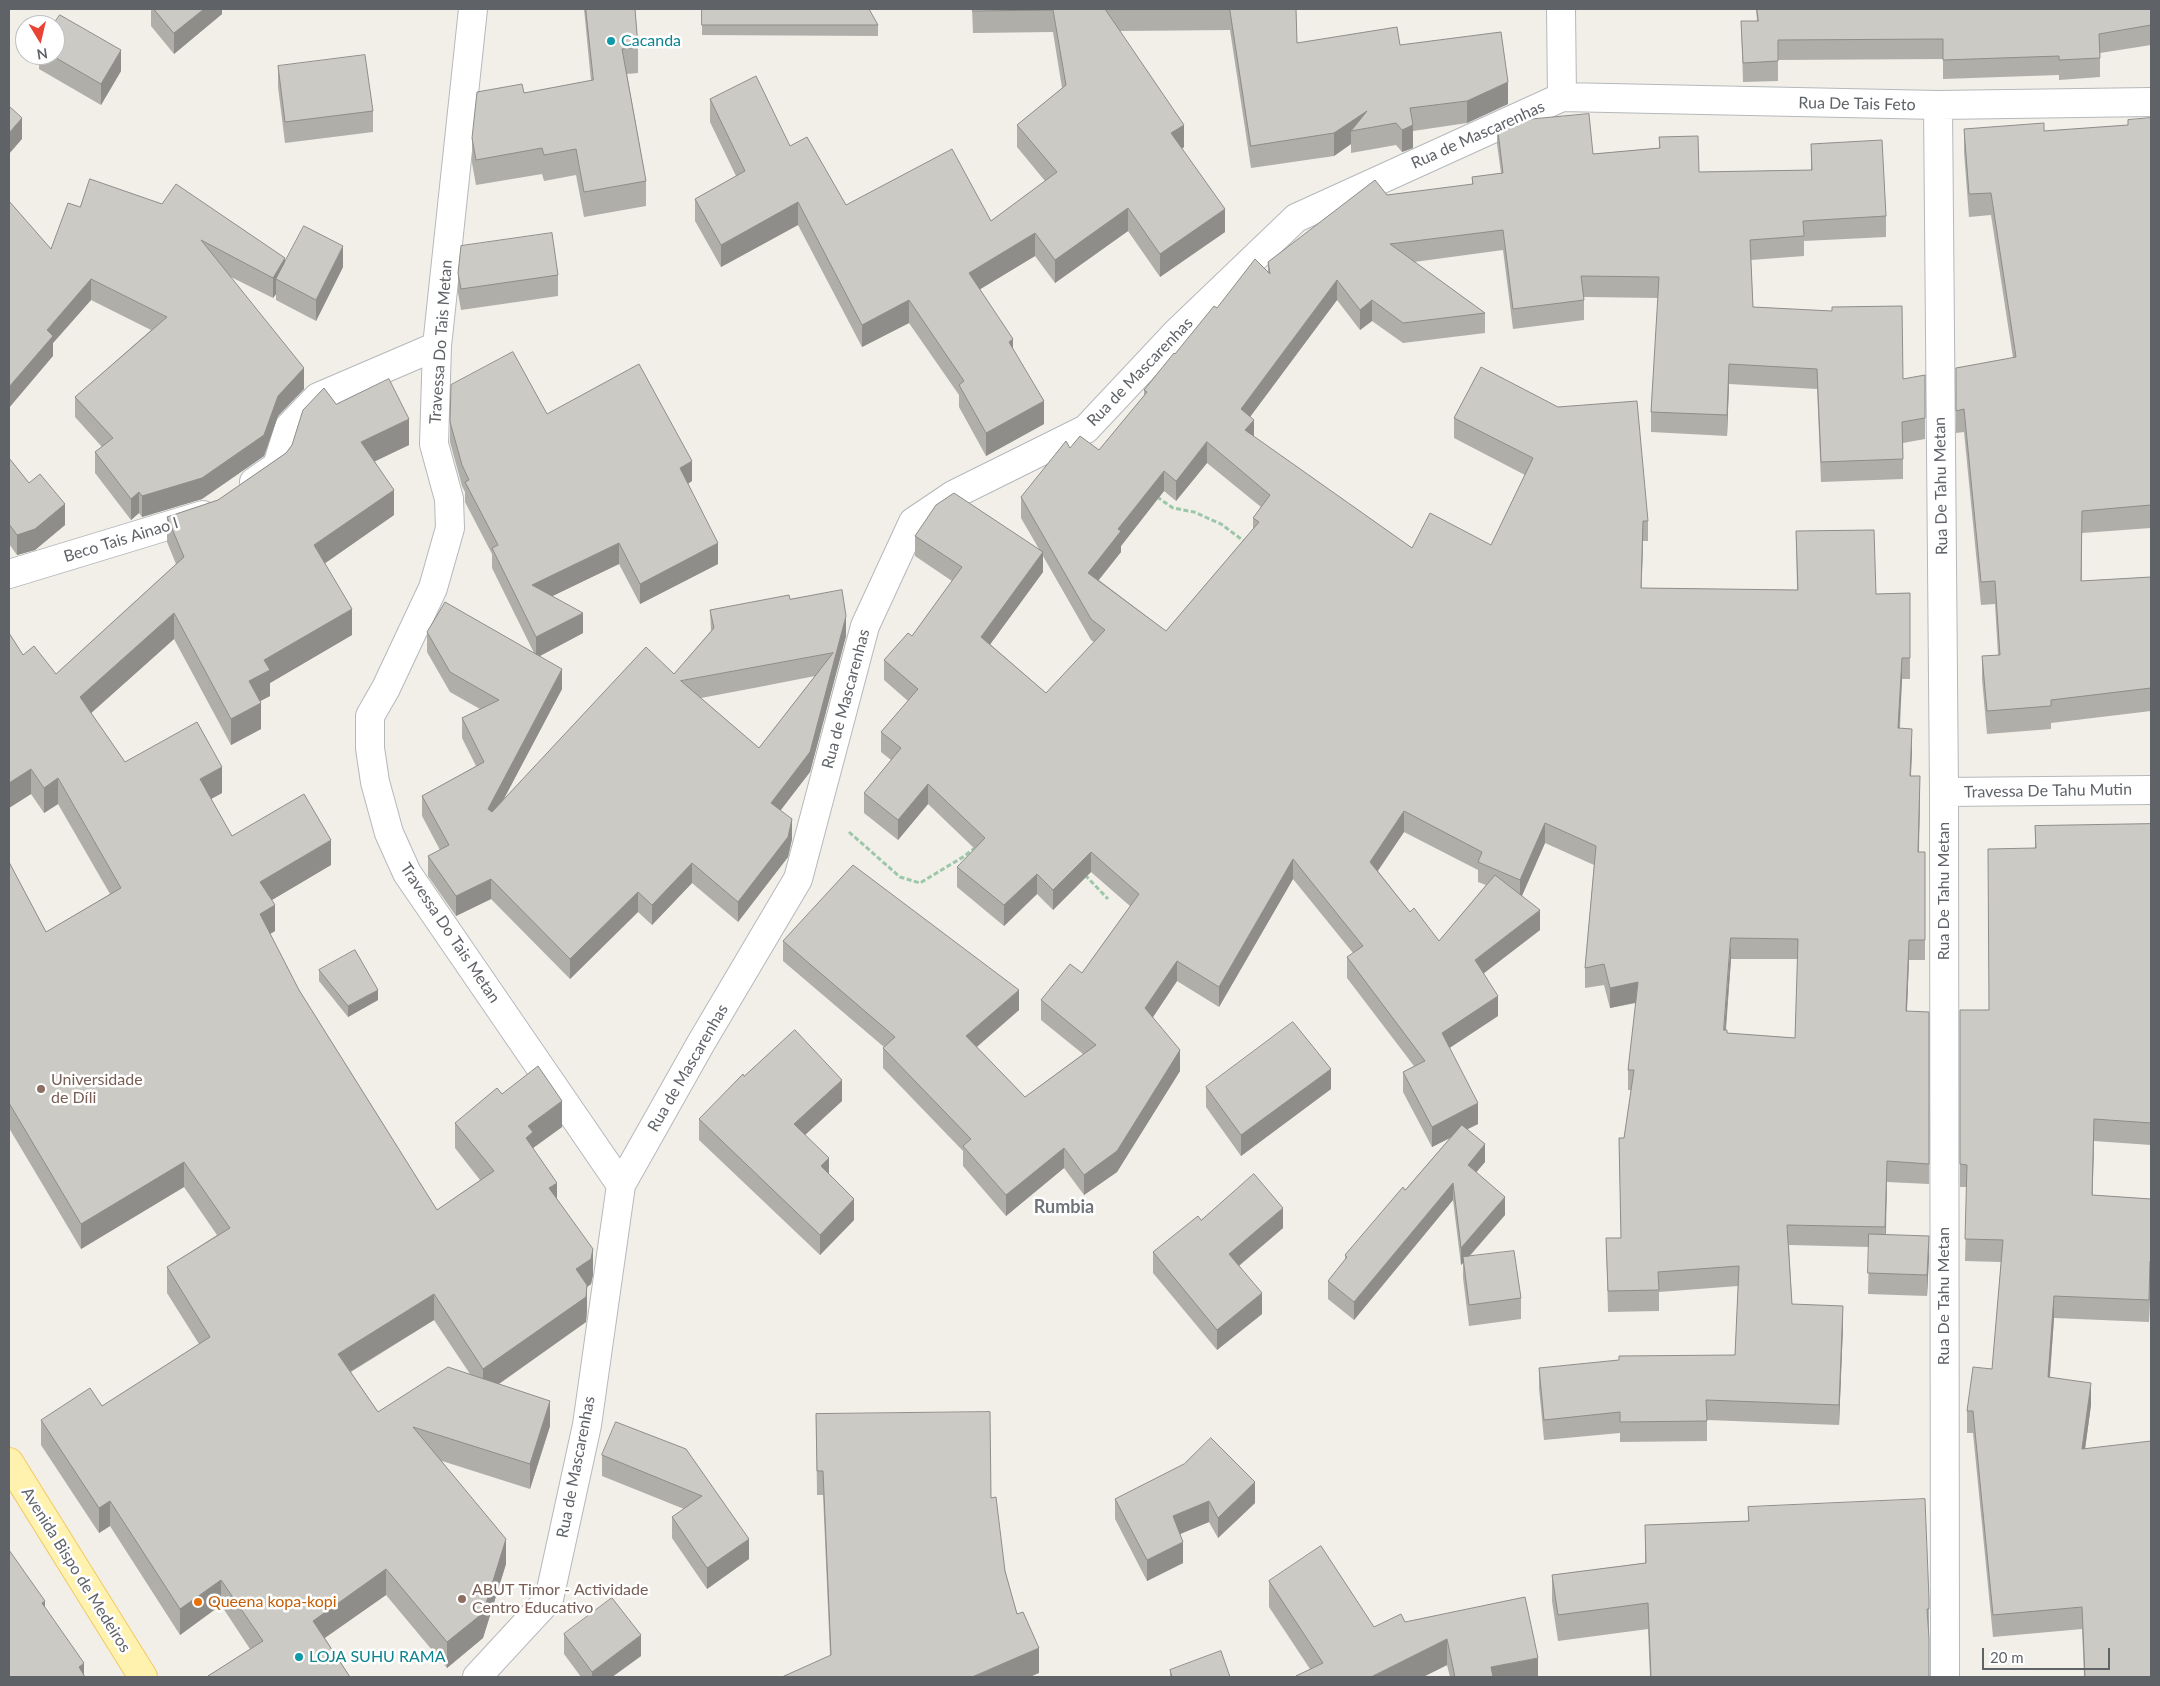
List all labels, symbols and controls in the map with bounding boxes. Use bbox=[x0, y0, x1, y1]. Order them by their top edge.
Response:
north arrow bbox=[15, 15, 65, 65]
place label: Cacanda bbox=[621, 31, 681, 51]
marker: Cacanda bbox=[605, 35, 617, 47]
text: N bbox=[36, 45, 49, 64]
street label: Rua De Tais Feto bbox=[1798, 93, 1916, 115]
street label: Rua de Mascarenhas bbox=[1408, 97, 1548, 173]
street label: Travessa Do Tais Metan bbox=[426, 259, 456, 425]
street label: Rua de Mascarenhas bbox=[1083, 314, 1197, 430]
street label: Rua De Tahu Metan bbox=[1930, 417, 1952, 555]
street label: Beco Tais Ainao I bbox=[61, 513, 181, 567]
street label: Rua de Mascarenhas bbox=[818, 627, 874, 771]
street label: Travessa De Tahu Mutin bbox=[1964, 780, 2132, 802]
street label: Rua De Tahu Metan bbox=[1934, 822, 1954, 960]
street label: Travessa Do Tais Metan bbox=[396, 859, 504, 1007]
street label: Rua de Mascarenhas bbox=[644, 1001, 732, 1135]
place label: Universidade de Díli bbox=[51, 1070, 143, 1108]
marker: Universidade de Díli bbox=[35, 1083, 47, 1095]
district label: Rumbia bbox=[1034, 1196, 1094, 1218]
street label: Rua De Tahu Metan bbox=[1934, 1227, 1954, 1365]
street label: Rua de Mascarenhas bbox=[553, 1395, 599, 1539]
street label: Avenida Bispo de Medeiros bbox=[17, 1484, 135, 1656]
place label: ABUT Timor - Actividade Centro Educativo bbox=[472, 1580, 648, 1618]
place label: Queena kopa-kopi bbox=[208, 1592, 337, 1612]
marker: ABUT Timor - Actividade Centro Educativo bbox=[456, 1593, 468, 1605]
marker: Queena kopa-kopi bbox=[192, 1596, 204, 1608]
scale bar bbox=[1985, 1638, 2112, 1670]
place label: LOJA SUHU RAMA bbox=[309, 1647, 446, 1667]
text: 20 m bbox=[1990, 1648, 2024, 1666]
marker: LOJA SUHU RAMA bbox=[293, 1651, 305, 1663]

